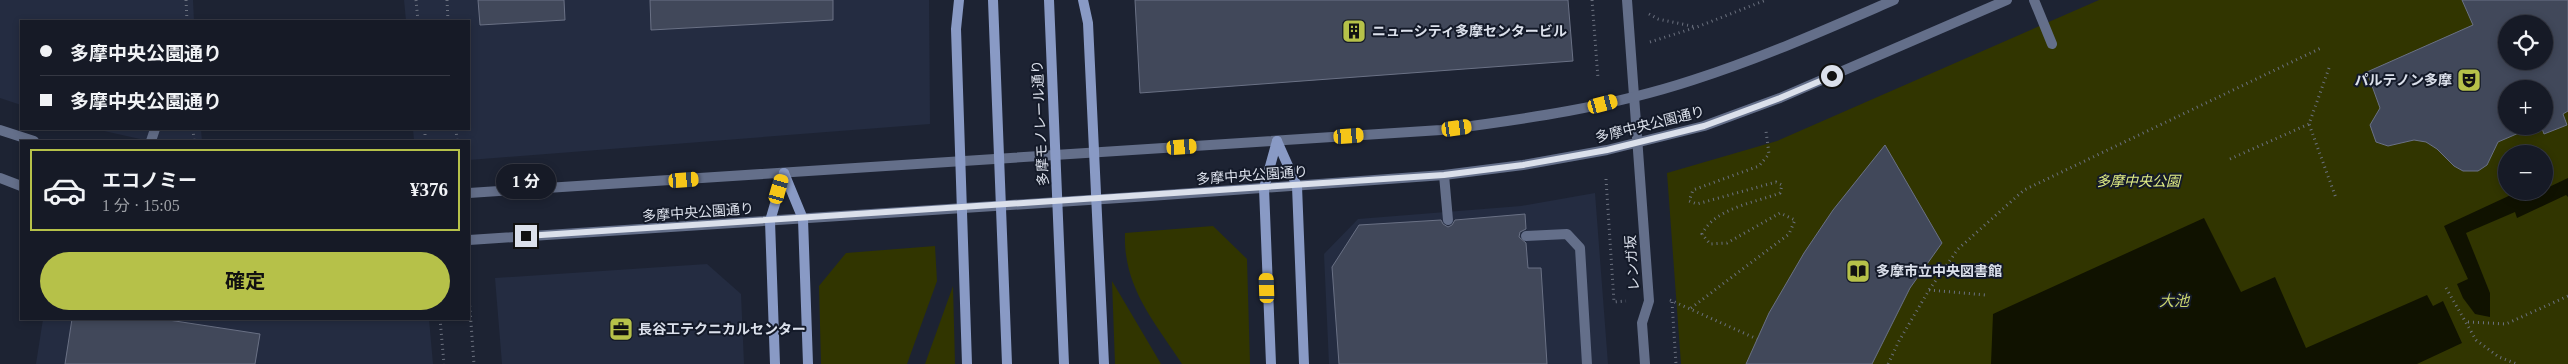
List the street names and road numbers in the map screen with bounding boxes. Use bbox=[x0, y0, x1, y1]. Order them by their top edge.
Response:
street label: 多摩モノレール通り bbox=[1030, 60, 1051, 186]
street label: 多摩中央公園通り bbox=[1594, 104, 1706, 145]
street label: 多摩中央公園通り bbox=[1196, 164, 1308, 187]
street label: 多摩中央公園通り bbox=[642, 201, 754, 224]
street label: レンガ坂 bbox=[1623, 235, 1642, 291]

